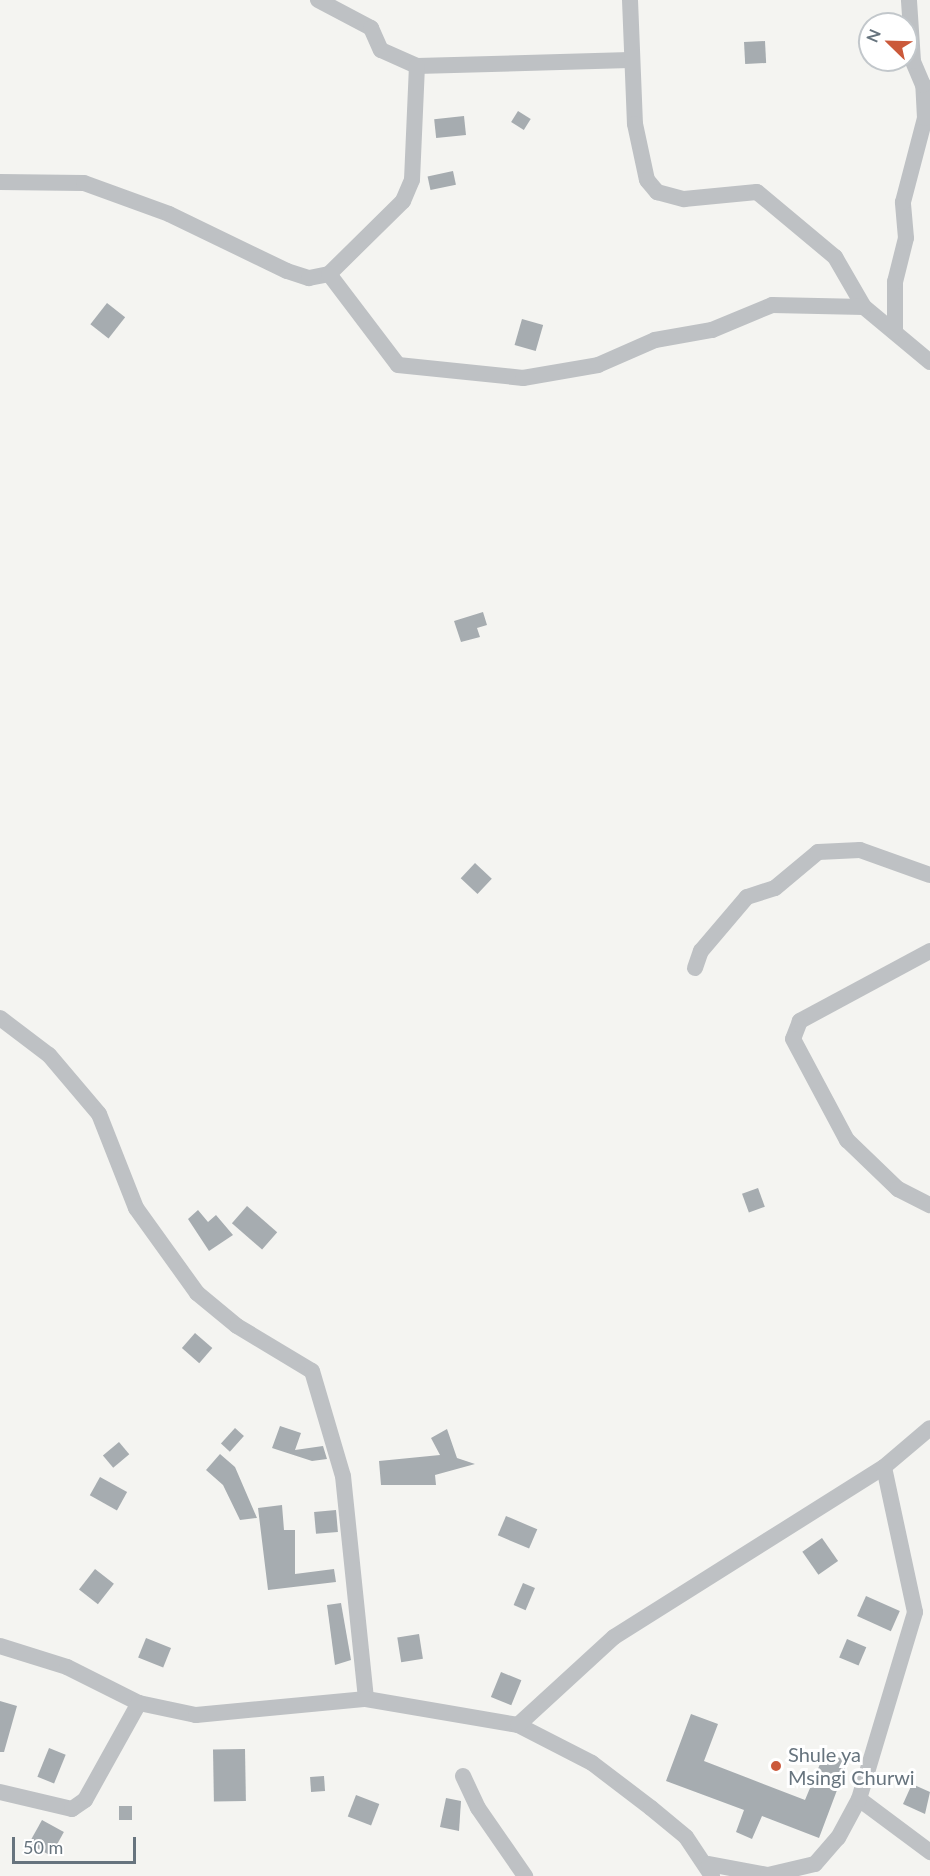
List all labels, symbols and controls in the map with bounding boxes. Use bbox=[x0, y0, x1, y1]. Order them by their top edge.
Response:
north arrow bbox=[858, 12, 918, 72]
text: N bbox=[862, 26, 884, 45]
place label: Shule ya Msingi Churwi bbox=[788, 1742, 915, 1789]
marker: Shule ya Msingi Churwi bbox=[769, 1759, 783, 1773]
scale bar bbox=[15, 1825, 140, 1863]
text: 50 m bbox=[23, 1836, 63, 1858]

